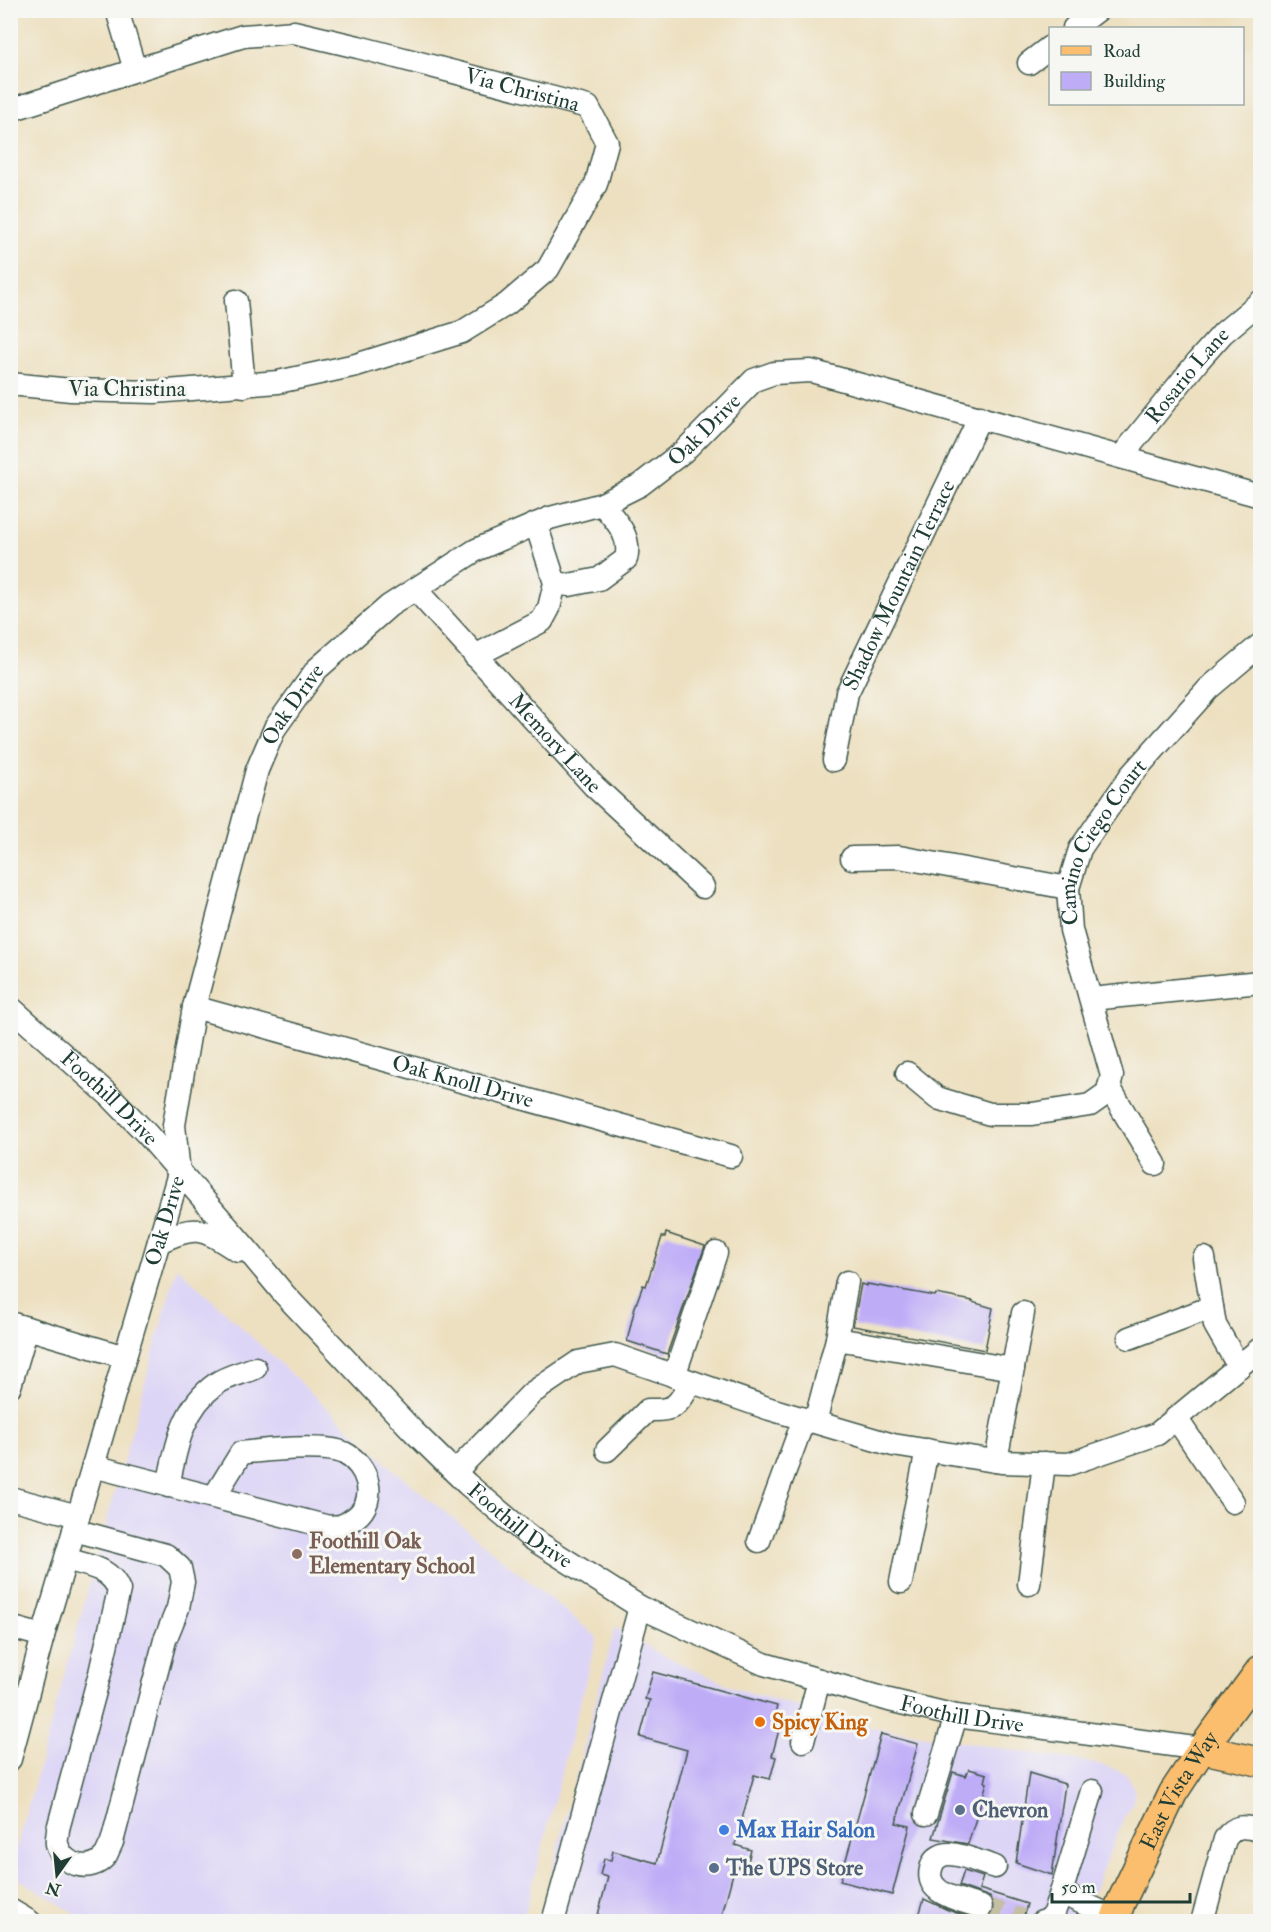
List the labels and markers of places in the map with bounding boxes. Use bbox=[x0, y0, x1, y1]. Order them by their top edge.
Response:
place label: Foothill Oak Elementary School bbox=[309, 1527, 475, 1581]
marker: Foothill Oak Elementary School bbox=[290, 1547, 304, 1561]
place label: Spicy King bbox=[772, 1708, 869, 1737]
marker: Spicy King bbox=[753, 1715, 767, 1729]
place label: Chevron bbox=[972, 1796, 1049, 1824]
marker: Chevron bbox=[953, 1803, 967, 1817]
place label: Max Hair Salon bbox=[735, 1816, 876, 1844]
marker: Max Hair Salon bbox=[717, 1823, 731, 1837]
place label: The UPS Store bbox=[725, 1854, 864, 1882]
marker: The UPS Store bbox=[707, 1861, 721, 1875]

